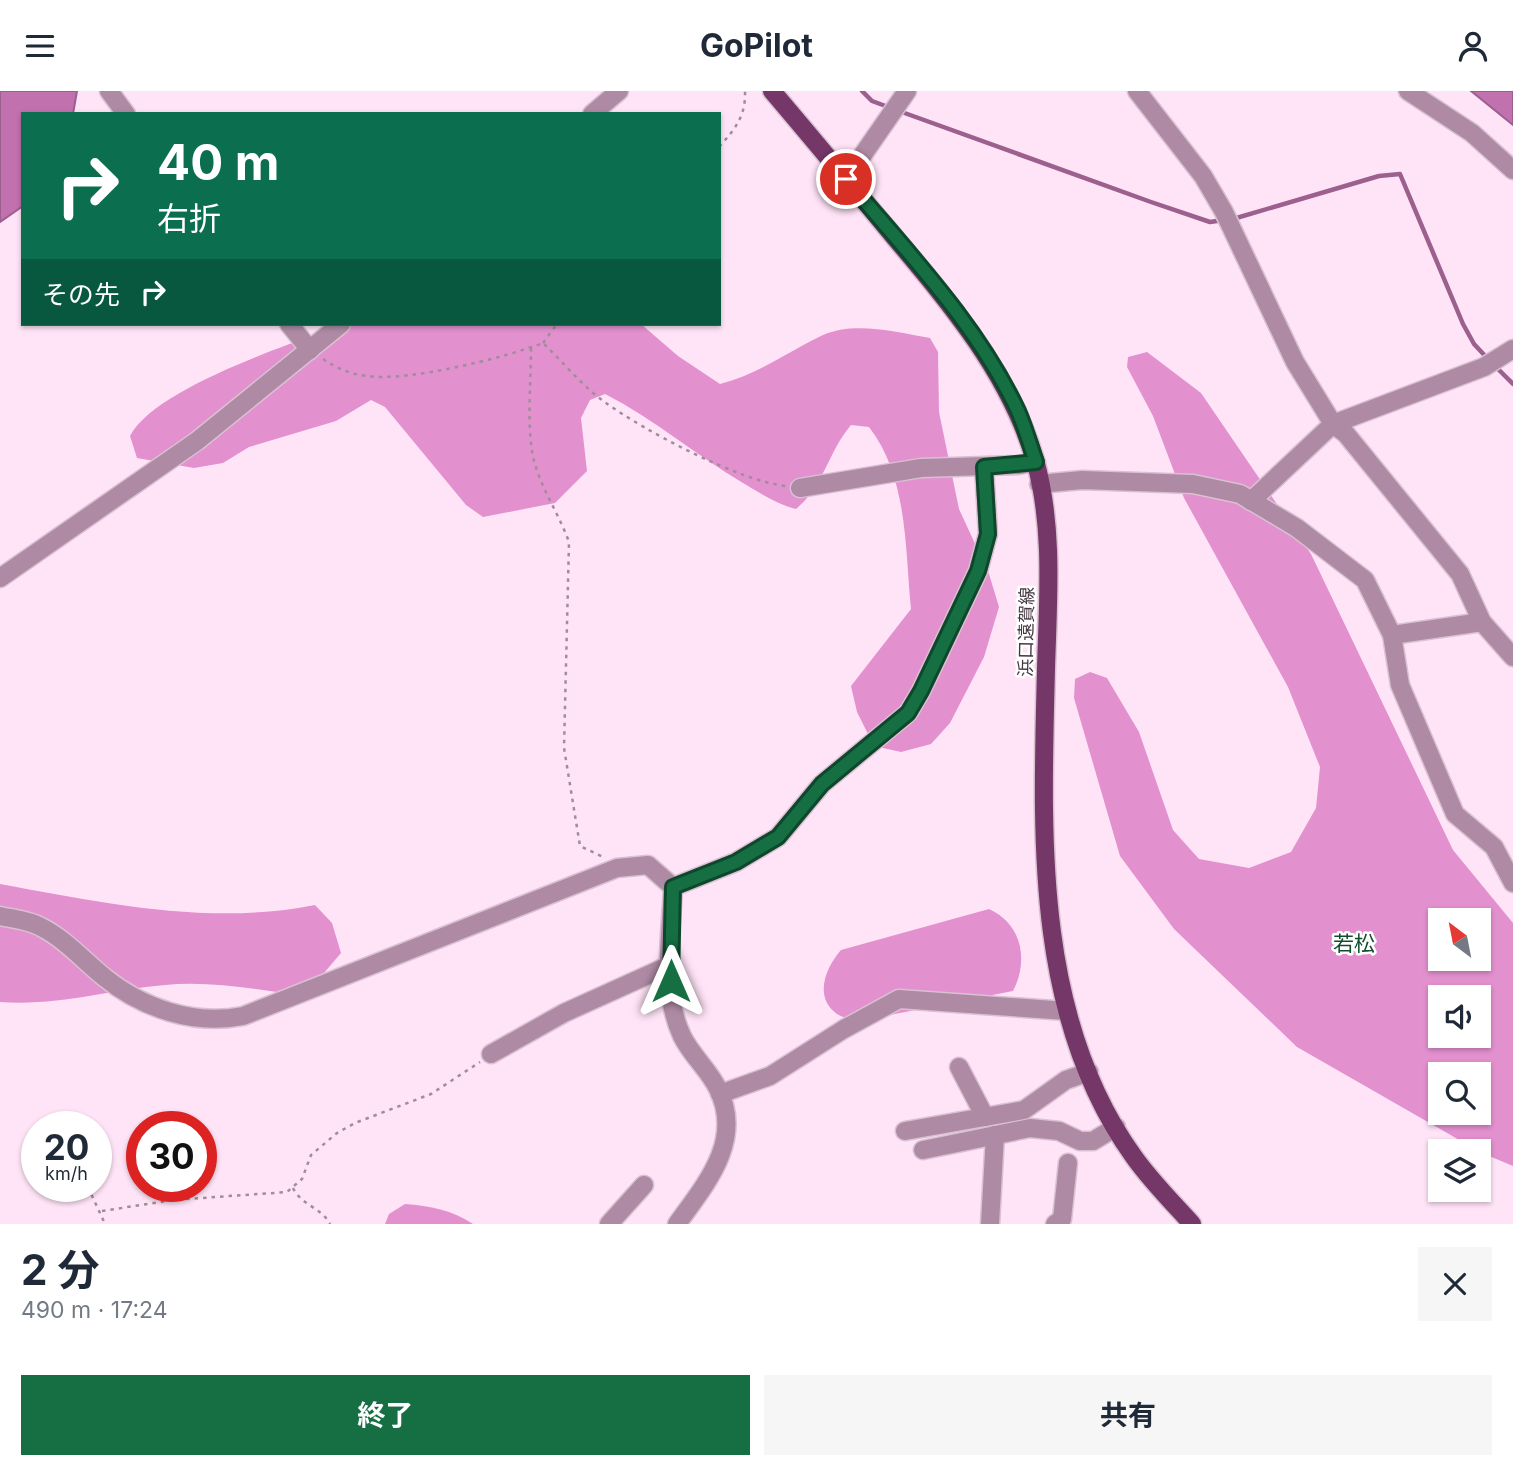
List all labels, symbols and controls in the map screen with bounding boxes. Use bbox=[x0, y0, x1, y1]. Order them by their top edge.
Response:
text: GoPilot bbox=[700, 26, 813, 65]
icon: menu bbox=[21, 27, 59, 65]
icon: person bbox=[1454, 27, 1492, 65]
text: 40 m bbox=[157, 133, 280, 192]
icon: right bbox=[42, 140, 133, 231]
pin bbox=[816, 149, 876, 209]
icon: arrive bbox=[827, 160, 865, 198]
text: 右折 bbox=[157, 199, 221, 238]
icon: right bbox=[134, 273, 172, 311]
text: その先 bbox=[42, 279, 120, 310]
street label: 浜口遠賀線 bbox=[1015, 587, 1037, 677]
north arrow bbox=[1428, 908, 1491, 971]
map controls bbox=[1428, 908, 1491, 1202]
district label: 若松 bbox=[1333, 931, 1375, 956]
position arrow bbox=[634, 944, 708, 1018]
button: sound bbox=[1428, 985, 1491, 1048]
button: search bbox=[1428, 1062, 1491, 1125]
speed limit sign: 30 bbox=[126, 1111, 217, 1202]
text: 20 bbox=[44, 1126, 89, 1168]
button: layers bbox=[1428, 1139, 1491, 1202]
text: km/h bbox=[45, 1163, 88, 1184]
text: 2 分 bbox=[21, 1244, 99, 1295]
button: close bbox=[1418, 1247, 1492, 1321]
text: 490 m · 17:24 bbox=[21, 1296, 168, 1324]
button: 終了 bbox=[21, 1375, 750, 1455]
button: 共有 bbox=[764, 1375, 1492, 1455]

